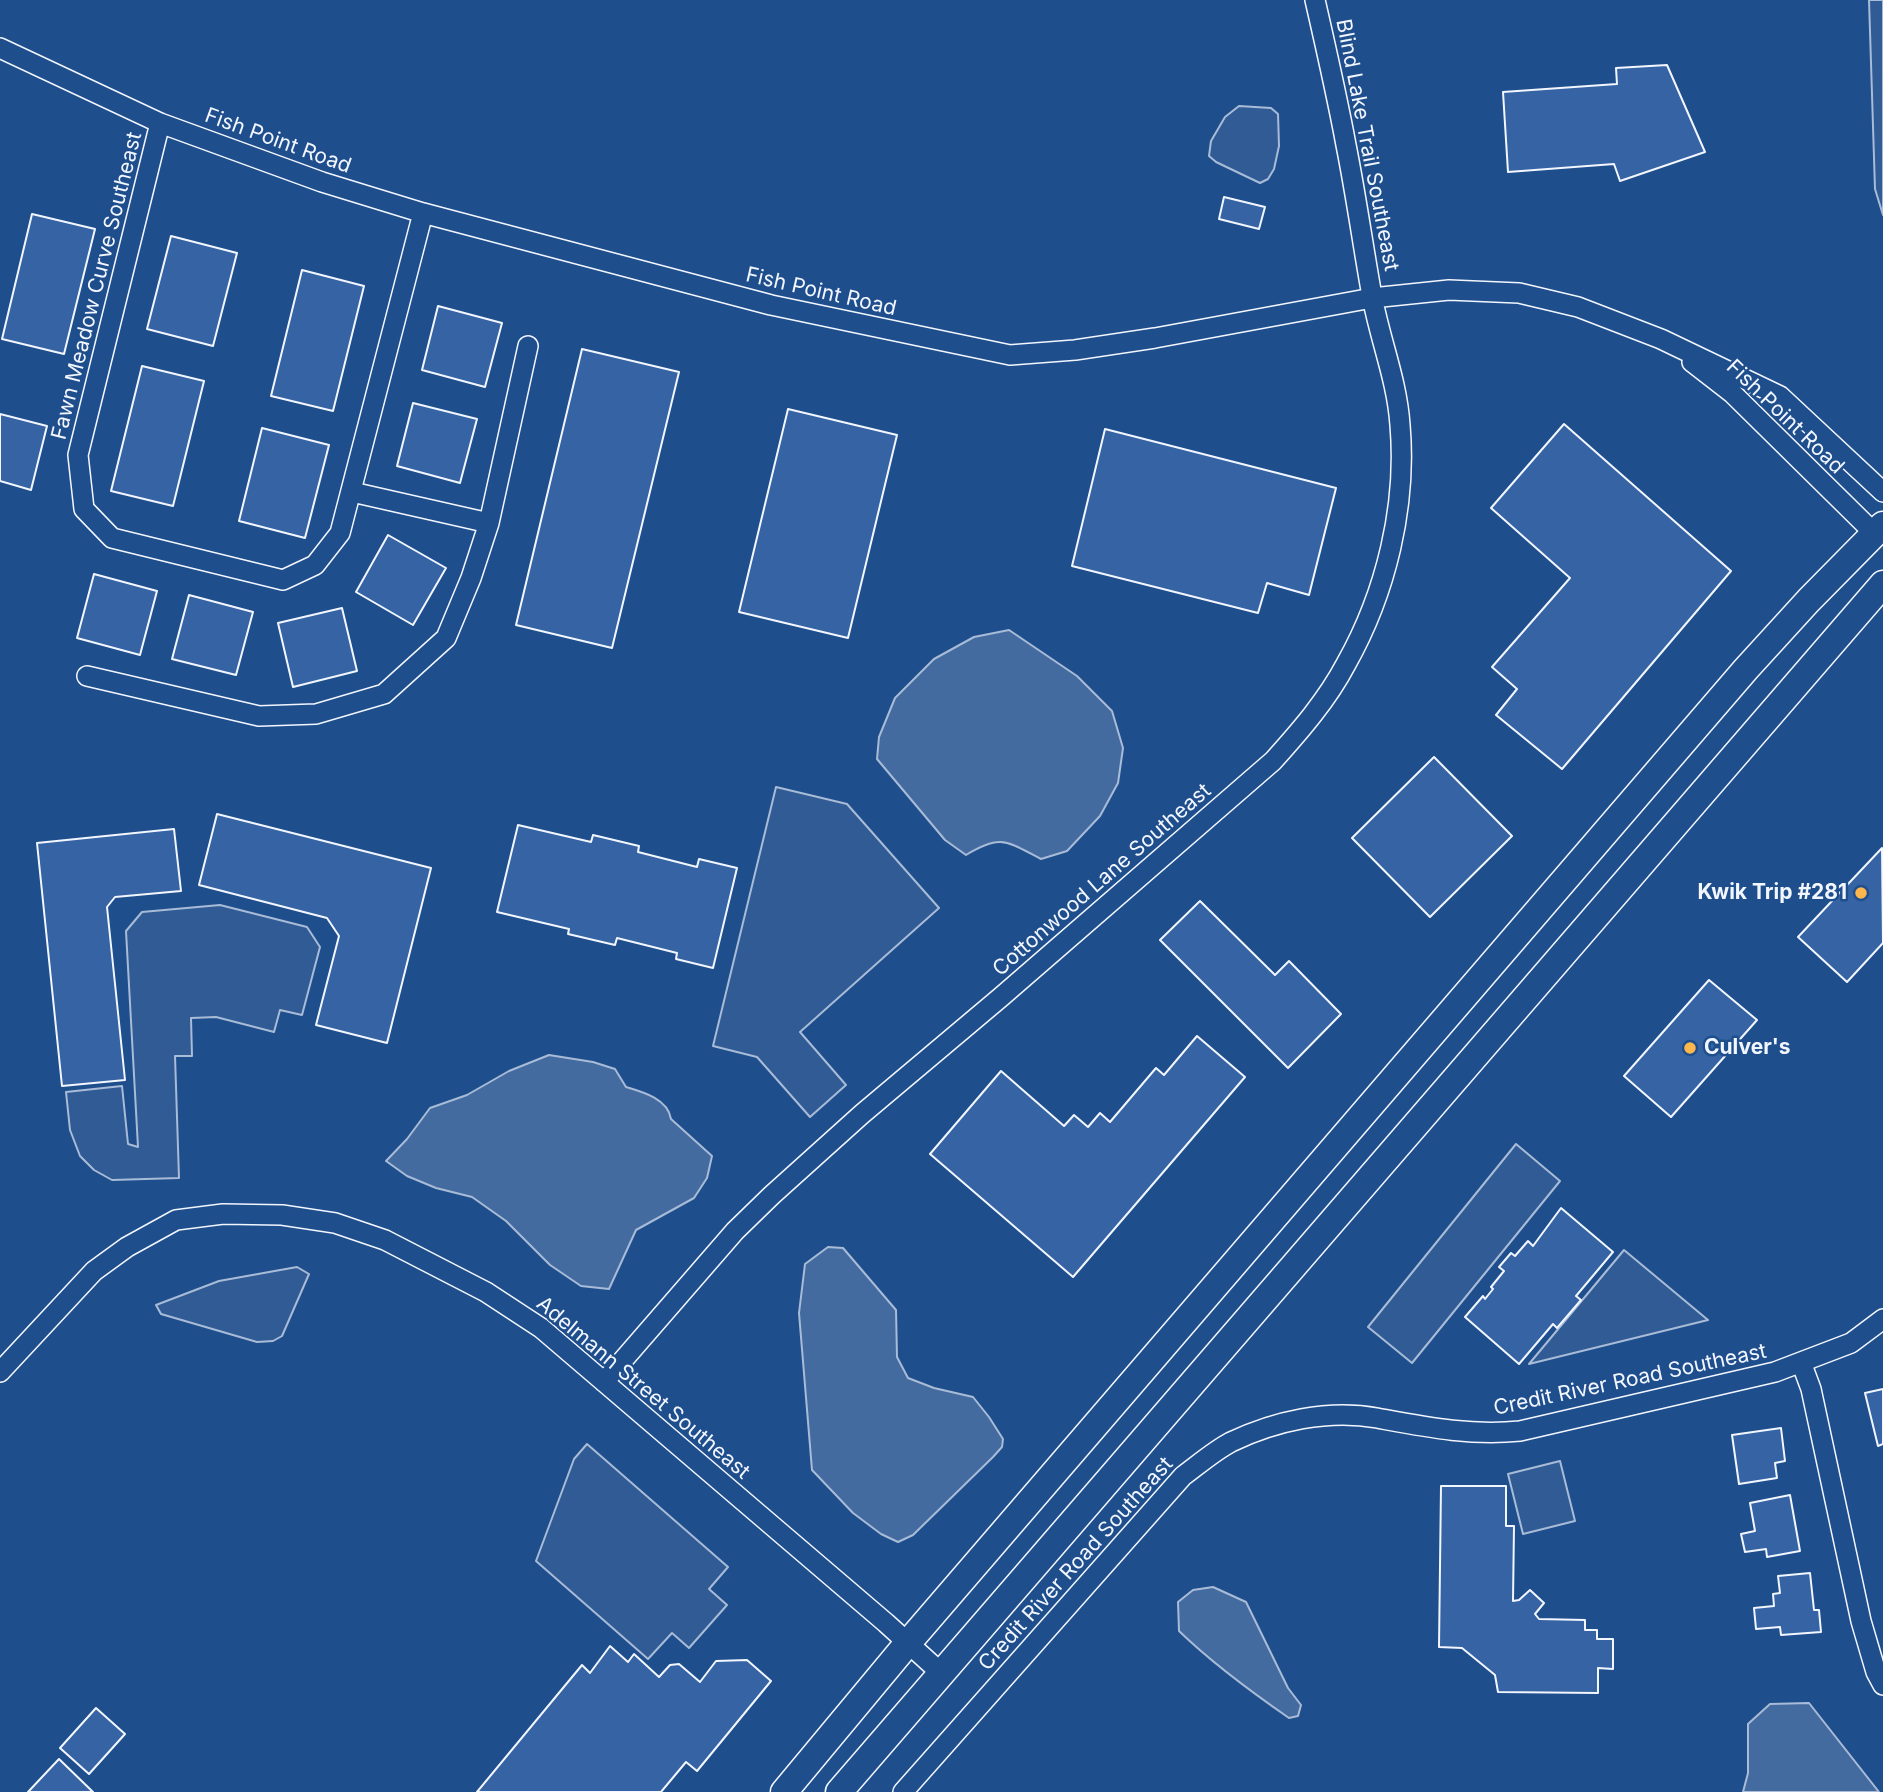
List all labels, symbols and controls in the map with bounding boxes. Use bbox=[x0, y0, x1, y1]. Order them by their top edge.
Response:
street label: Blind Lake Trail Southeast bbox=[1330, 17, 1404, 273]
street label: Fish Point Road bbox=[201, 103, 355, 179]
street label: Fawn Meadow Curve Southeast bbox=[47, 130, 147, 442]
street label: Fish Point Road bbox=[743, 262, 899, 322]
street label: Fish Point Road bbox=[1721, 355, 1849, 479]
street label: Cottonwood Lane Southeast bbox=[988, 778, 1216, 982]
place label: Kwik Trip #281 bbox=[1697, 880, 1847, 906]
marker: Kwik Trip #281 bbox=[1853, 885, 1869, 901]
place label: Culver's bbox=[1704, 1035, 1791, 1061]
marker: Culver's bbox=[1682, 1040, 1698, 1056]
street label: Adelmann Street Southeast bbox=[531, 1291, 755, 1485]
street label: Credit River Road Southeast bbox=[1491, 1339, 1769, 1421]
street label: Credit River Road Southeast bbox=[973, 1452, 1179, 1676]

